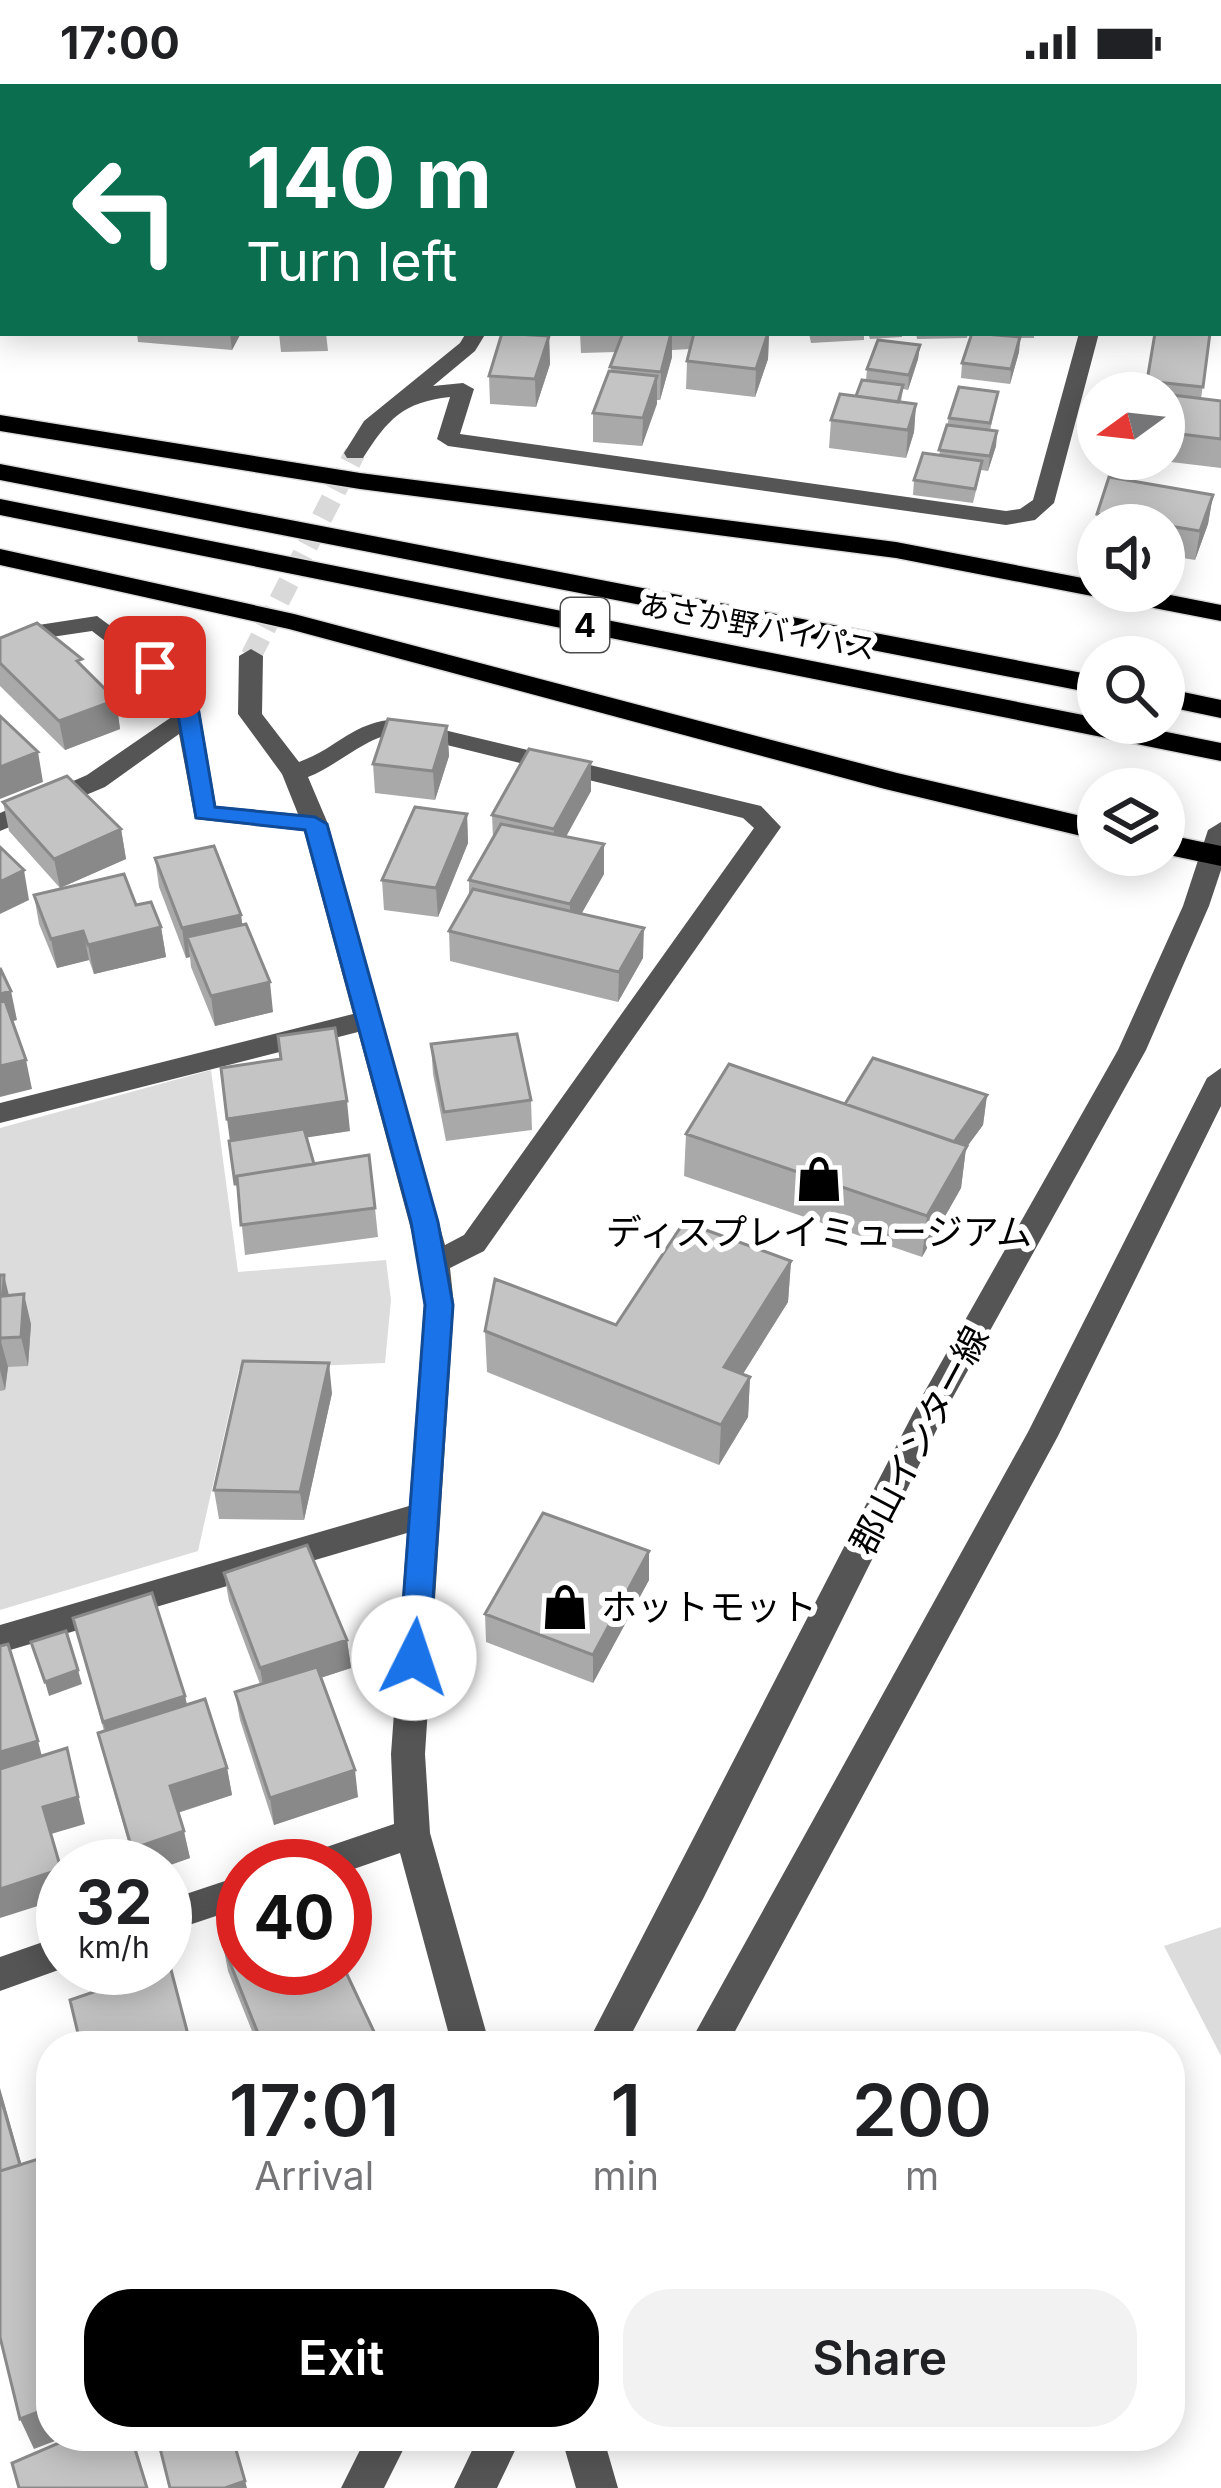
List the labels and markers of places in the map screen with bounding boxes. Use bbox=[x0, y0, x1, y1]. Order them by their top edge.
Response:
pin bbox=[104, 616, 206, 718]
shop icon: ディスプレイミュージアム bbox=[794, 1154, 844, 1204]
place label: ディスプレイミュージアム bbox=[606, 1210, 1032, 1254]
shop icon: ホットモット bbox=[540, 1582, 590, 1632]
place label: ホットモット bbox=[601, 1585, 817, 1629]

